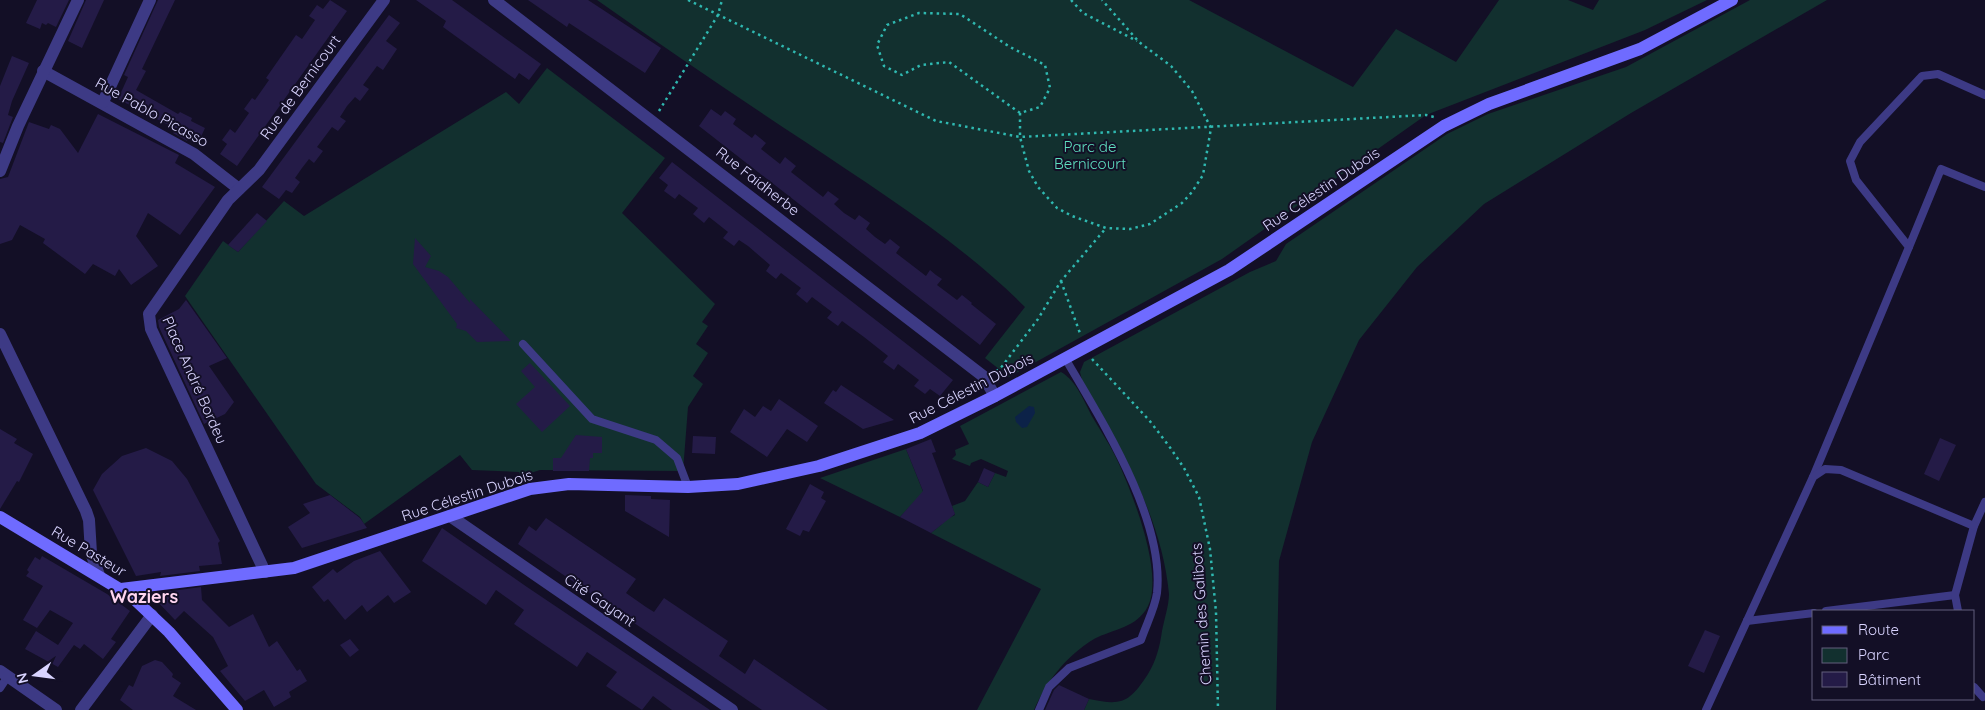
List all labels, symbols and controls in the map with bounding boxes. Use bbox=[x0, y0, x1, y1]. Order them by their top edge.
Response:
street label: Rue de Bernicourt bbox=[256, 31, 344, 143]
street label: Rue Pablo Picasso bbox=[92, 73, 212, 151]
park label: Parc de Bernicourt bbox=[1054, 137, 1126, 173]
street label: Rue Faidherbe bbox=[712, 142, 804, 220]
street label: Rue Célestin Dubois bbox=[1259, 143, 1383, 235]
street label: Place André Bordeu bbox=[158, 313, 232, 447]
street label: Rue Célestin Dubois bbox=[906, 348, 1036, 428]
street label: Rue Célestin Dubois bbox=[399, 465, 535, 525]
street label: Rue Pasteur bbox=[48, 521, 130, 581]
street label: Chemin des Galibots bbox=[1187, 542, 1215, 686]
street label: Cité Gayant bbox=[561, 569, 639, 631]
district label: Waziers bbox=[110, 585, 178, 608]
legend bbox=[1812, 610, 1975, 700]
text: Route bbox=[1858, 620, 1899, 639]
text: Parc bbox=[1858, 645, 1889, 664]
north arrow bbox=[10, 650, 60, 700]
text: Bâtiment bbox=[1858, 670, 1921, 689]
text: N bbox=[12, 671, 32, 685]

